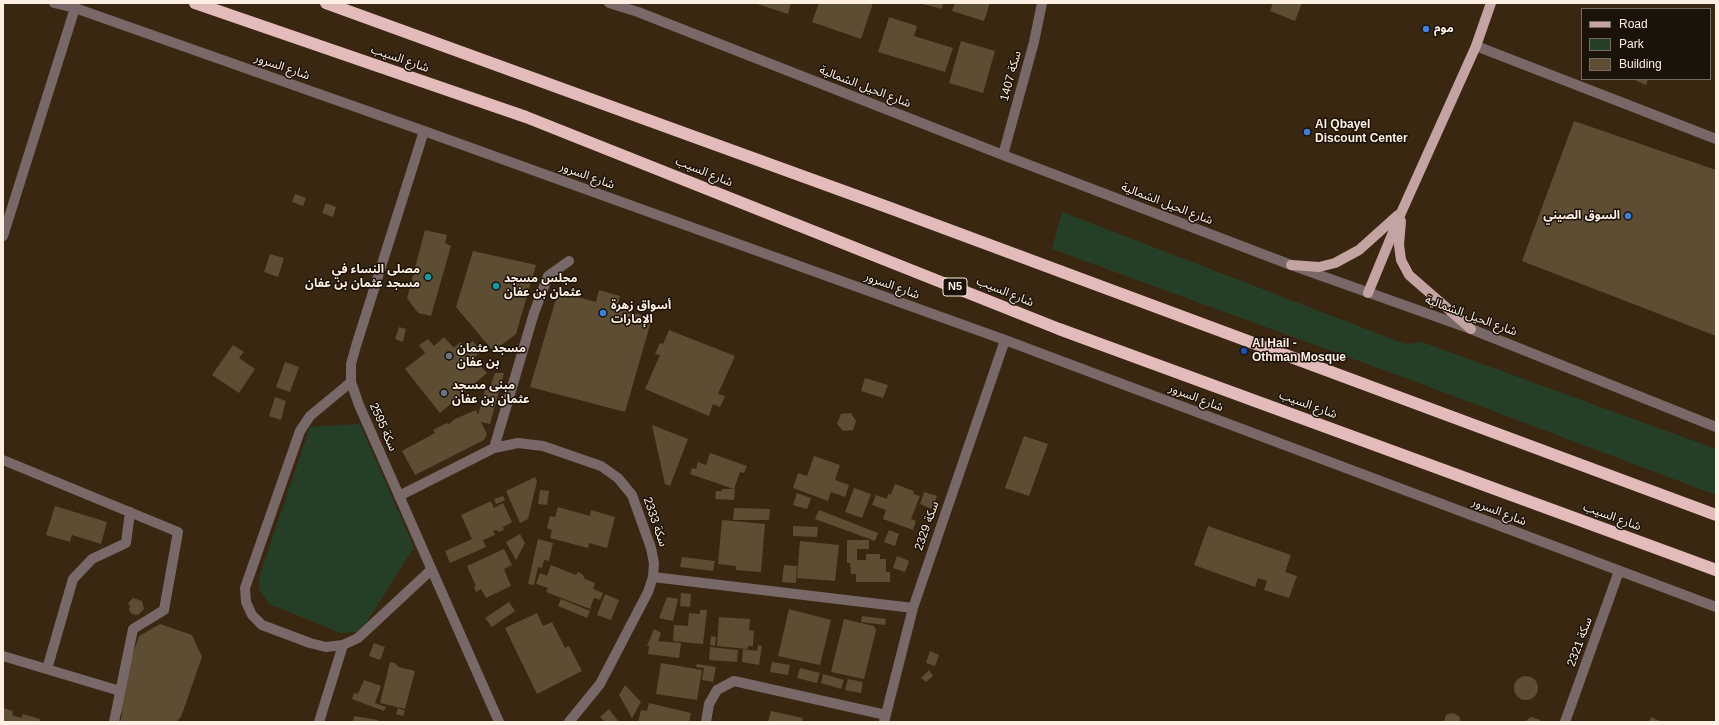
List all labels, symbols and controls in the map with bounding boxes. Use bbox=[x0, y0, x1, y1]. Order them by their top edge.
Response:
legend bbox=[1581, 8, 1711, 80]
text: Road bbox=[1619, 17, 1648, 31]
place label: موم bbox=[1434, 22, 1454, 36]
marker: موم bbox=[1421, 24, 1431, 34]
text: Park bbox=[1619, 37, 1644, 51]
street label: شارع السيب bbox=[369, 42, 431, 76]
street label: سكة 1407 bbox=[997, 49, 1025, 103]
street label: شارع السرور bbox=[253, 51, 311, 83]
text: Building bbox=[1619, 57, 1662, 71]
street label: شارع الحيل الشمالية bbox=[817, 63, 913, 111]
place label: Al Qbayel Discount Center bbox=[1315, 118, 1408, 146]
marker: Al Qbayel Discount Center bbox=[1302, 127, 1312, 137]
street label: شارع السيب bbox=[673, 154, 735, 190]
street label: شارع السرور bbox=[558, 159, 616, 193]
street label: شارع الحيل الشمالية bbox=[1119, 180, 1215, 228]
place label: السوق الصيني bbox=[1543, 209, 1620, 223]
marker: السوق الصيني bbox=[1623, 211, 1633, 221]
place label: مصلى النساء في مسجد عثمان بن عفان bbox=[305, 263, 420, 291]
street label: شارع السرور bbox=[863, 269, 921, 303]
marker: مصلى النساء في مسجد عثمان بن عفان bbox=[423, 272, 433, 282]
place label: مجلس مسجد عثمان بن عفان bbox=[504, 272, 582, 300]
street label: شارع السيب bbox=[974, 274, 1036, 310]
road number: N5 bbox=[943, 278, 967, 296]
marker: مجلس مسجد عثمان بن عفان bbox=[491, 281, 501, 291]
street label: شارع الحيل الشمالية bbox=[1423, 293, 1519, 339]
place label: أسواق زهرة الإمارات bbox=[611, 299, 671, 327]
marker: أسواق زهرة الإمارات bbox=[598, 308, 608, 318]
place label: Al Hail - Othman Mosque bbox=[1252, 337, 1346, 365]
place label: مسجد عثمان بن عفان bbox=[457, 342, 526, 370]
marker: Al Hail - Othman Mosque bbox=[1239, 346, 1249, 356]
marker: مسجد عثمان بن عفان bbox=[444, 351, 454, 361]
place label: مبنى مسجد عثمان بن عفان bbox=[452, 379, 530, 407]
street label: شارع السرور bbox=[1167, 381, 1225, 415]
marker: مبنى مسجد عثمان بن عفان bbox=[439, 388, 449, 398]
street label: شارع السيب bbox=[1277, 388, 1339, 422]
street label: سكة 2595 bbox=[366, 401, 400, 453]
street label: سكة 2333 bbox=[640, 495, 670, 549]
street label: شارع السرور bbox=[1470, 495, 1528, 529]
street label: سكة 2329 bbox=[912, 499, 942, 553]
street label: شارع السيب bbox=[1581, 500, 1643, 534]
street label: سكة 2321 bbox=[1564, 615, 1596, 669]

